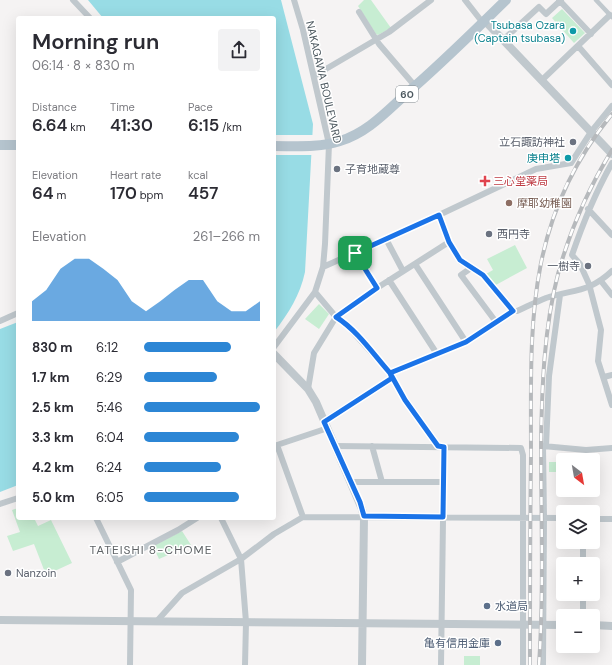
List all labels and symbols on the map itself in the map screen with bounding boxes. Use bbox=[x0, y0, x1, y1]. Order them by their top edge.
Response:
place label: Tsubasa Ozara (Captain tsubasa) bbox=[474, 18, 565, 45]
street label: NAKAGAWA BOULEVARD bbox=[303, 19, 345, 145]
marker: Tsubasa Ozara (Captain tsubasa) bbox=[568, 26, 578, 36]
road number: 60 bbox=[396, 86, 418, 102]
place label: 立石諏訪神社 bbox=[499, 135, 565, 149]
marker: 立石諏訪神社 bbox=[568, 137, 578, 147]
place label: 庚申塔 bbox=[527, 151, 560, 165]
marker: 庚申塔 bbox=[563, 153, 573, 163]
place label: 子育地蔵尊 bbox=[345, 162, 400, 176]
marker: 子育地蔵尊 bbox=[332, 164, 342, 174]
place label: 三心堂薬局 bbox=[493, 174, 548, 188]
marker: 三心堂薬局 bbox=[480, 176, 490, 186]
place label: 摩耶幼稚園 bbox=[517, 196, 572, 210]
marker: 摩耶幼稚園 bbox=[504, 198, 514, 208]
place label: 西円寺 bbox=[497, 227, 530, 241]
marker: 西円寺 bbox=[484, 229, 494, 239]
pin bbox=[338, 236, 372, 270]
place label: 一樹寺 bbox=[547, 259, 580, 273]
marker: 一樹寺 bbox=[583, 261, 593, 271]
north arrow bbox=[556, 453, 600, 497]
district label: TATEISHI 8-CHOME bbox=[90, 542, 212, 558]
place label: Nanzoin bbox=[16, 566, 56, 580]
marker: Nanzoin bbox=[3, 568, 13, 578]
place label: 水道局 bbox=[495, 599, 528, 613]
marker: 水道局 bbox=[482, 601, 492, 611]
place label: 亀有信用金庫 bbox=[424, 636, 490, 650]
marker: 亀有信用金庫 bbox=[493, 638, 503, 648]

